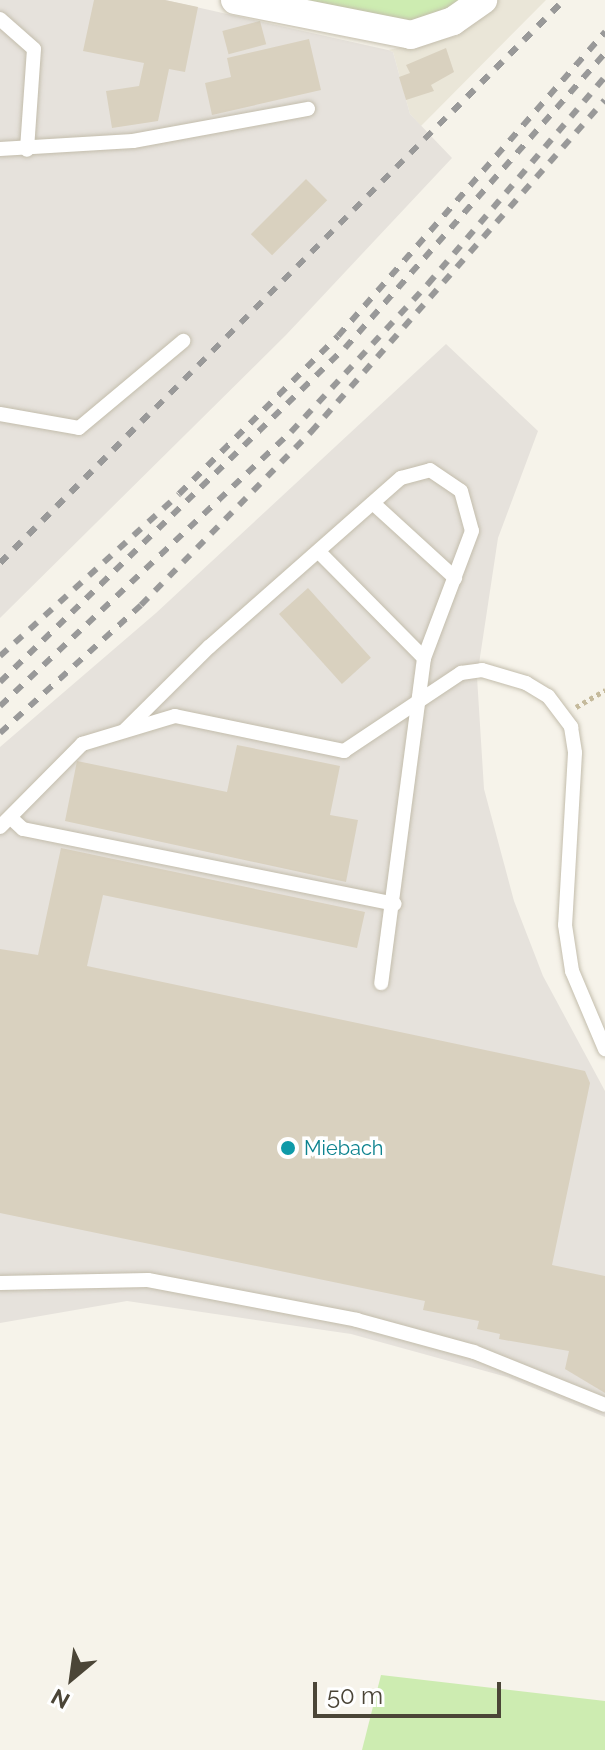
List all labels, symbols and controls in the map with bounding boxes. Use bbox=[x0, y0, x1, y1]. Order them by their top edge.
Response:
place label: Miebach bbox=[304, 1136, 384, 1160]
marker: Miebach bbox=[279, 1139, 297, 1157]
north arrow bbox=[32, 1638, 112, 1718]
scale bar bbox=[317, 1666, 505, 1716]
text: 50 m bbox=[327, 1681, 383, 1710]
text: N bbox=[47, 1684, 74, 1714]

